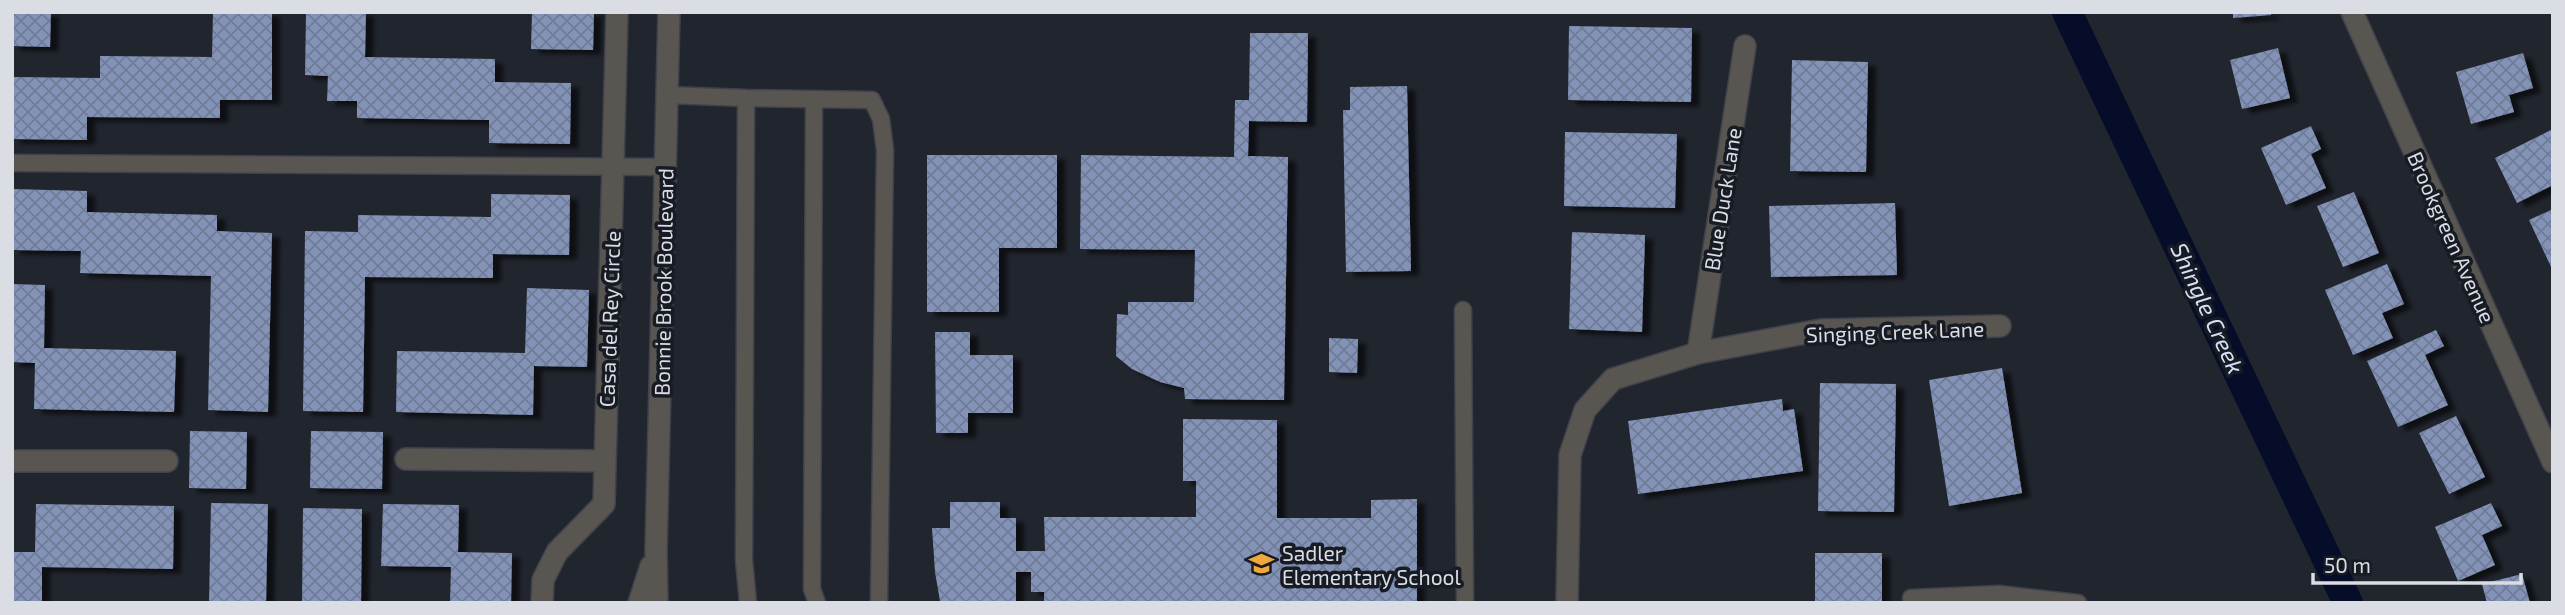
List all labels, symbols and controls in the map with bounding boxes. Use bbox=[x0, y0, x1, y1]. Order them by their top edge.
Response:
street label: Blue Duck Lane bbox=[1698, 126, 1746, 272]
street label: Brookgreen Avenue bbox=[2403, 147, 2501, 327]
street label: Bonnie Brook Boulevard bbox=[649, 168, 677, 396]
street label: Casa del Rey Circle bbox=[593, 230, 625, 408]
water label: Shingle Creek bbox=[2165, 238, 2251, 378]
street label: Singing Creek Lane bbox=[1805, 315, 1985, 347]
place label: Sadler Elementary School bbox=[1282, 540, 1462, 589]
scale bar bbox=[2313, 542, 2521, 586]
school or university icon: Sadler Elementary School bbox=[1248, 550, 1276, 578]
text: 50 m bbox=[2324, 552, 2371, 577]

